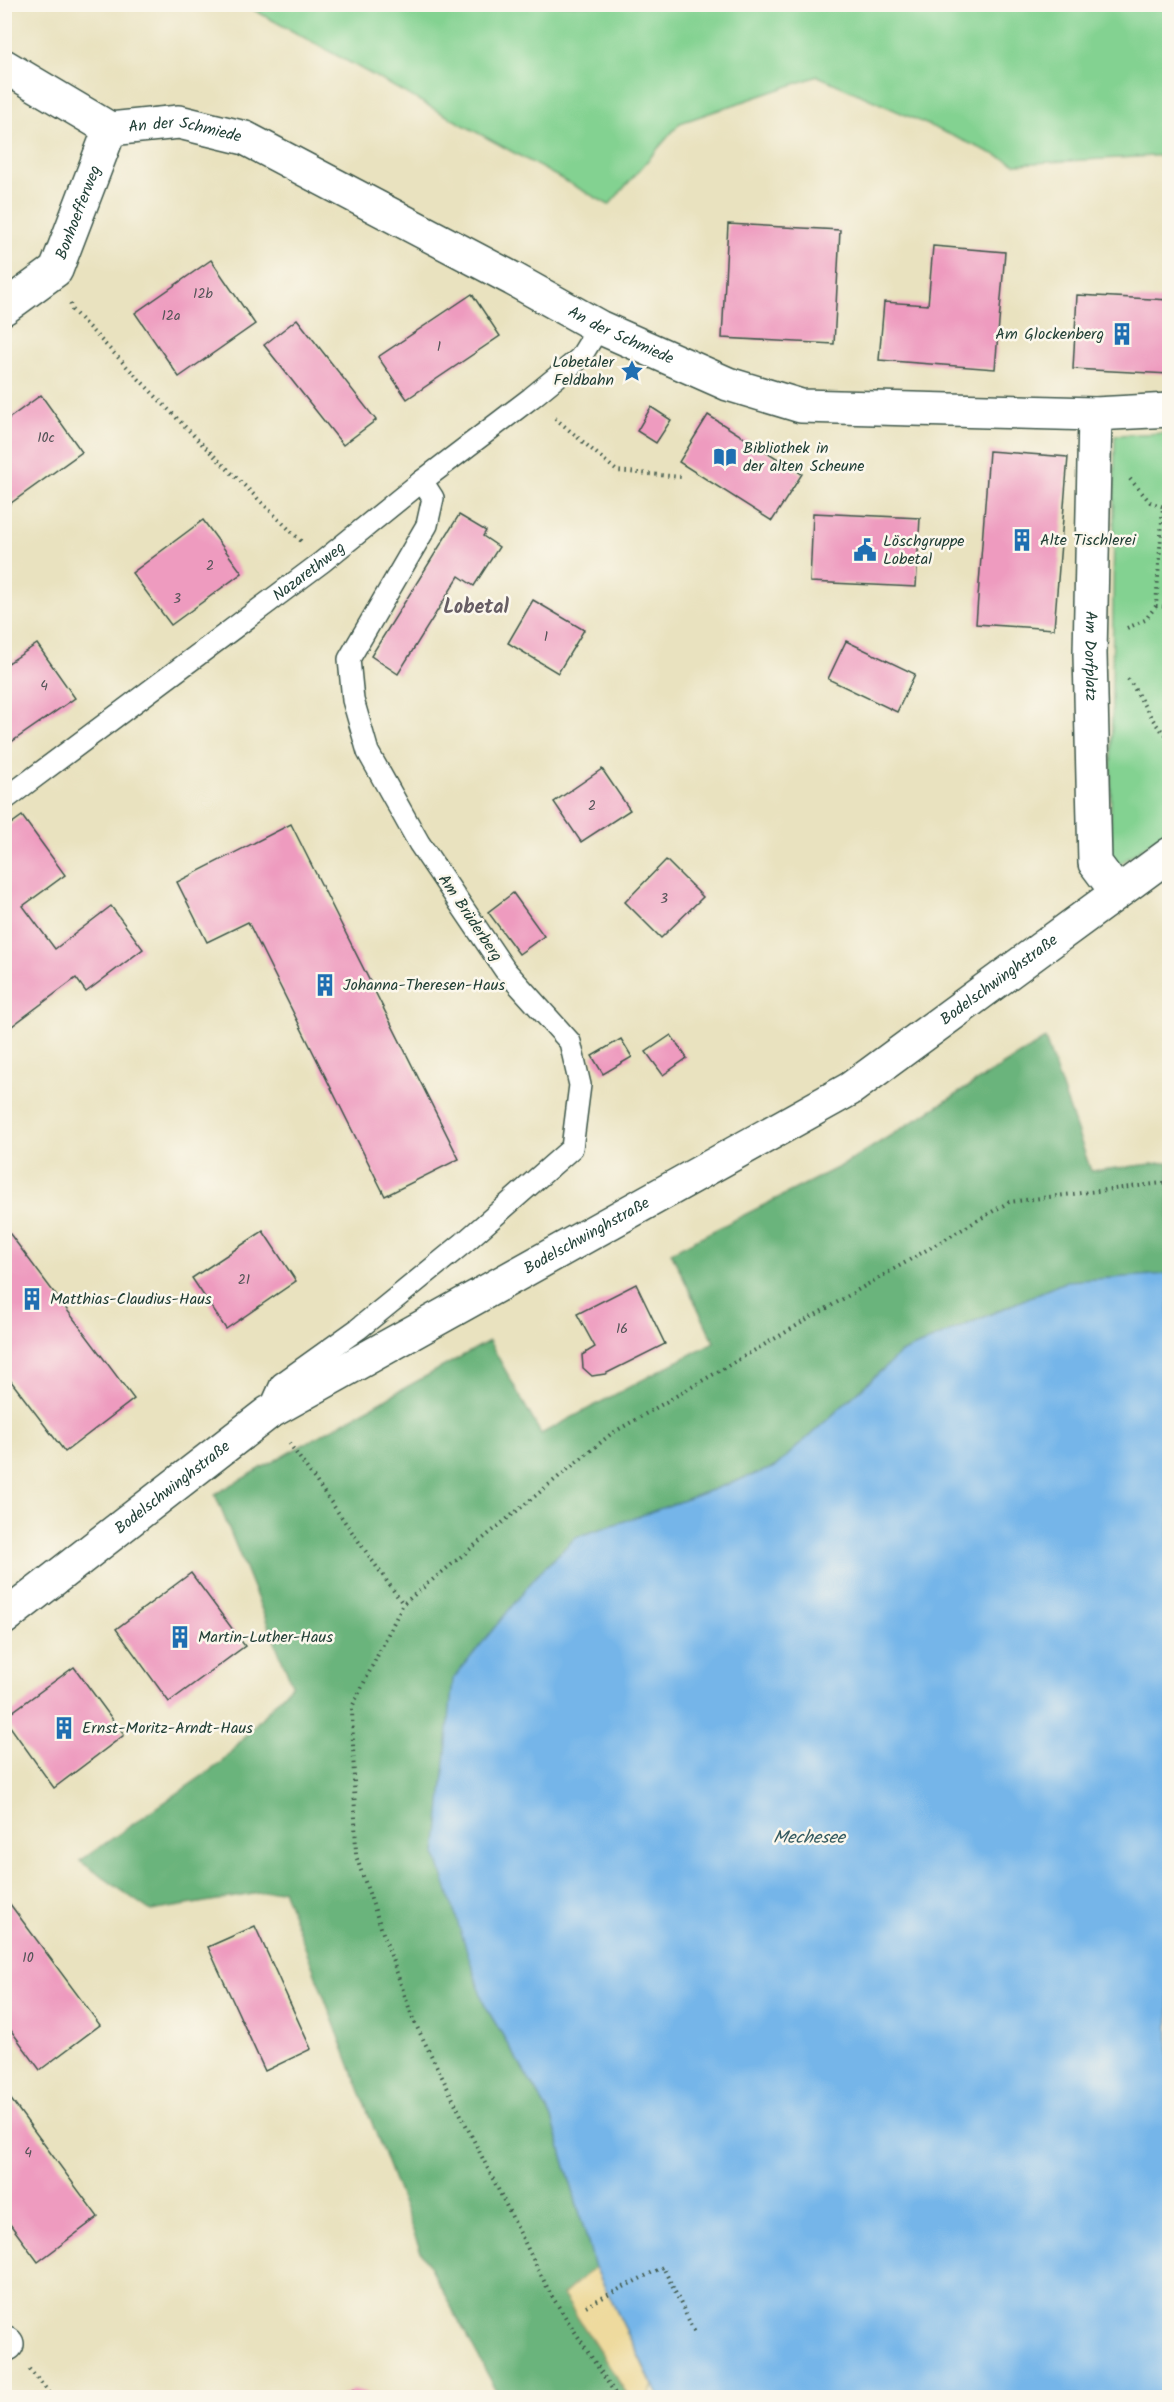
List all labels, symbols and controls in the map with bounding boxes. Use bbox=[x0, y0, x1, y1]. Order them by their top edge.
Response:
street label: An der Schmiede bbox=[127, 109, 244, 149]
street label: Bonhoefferweg bbox=[49, 162, 107, 263]
house number: 12b bbox=[193, 283, 214, 305]
street label: An der Schmiede bbox=[563, 300, 678, 371]
house number: 12a bbox=[161, 305, 181, 327]
building icon: Am Glockenberg bbox=[1109, 321, 1135, 347]
place label: Am Glockenberg bbox=[995, 322, 1104, 347]
house number: 1 bbox=[437, 336, 441, 358]
place label: Lobetaler Feldbahn bbox=[552, 350, 616, 393]
place icon: Lobetaler Feldbahn bbox=[619, 358, 645, 384]
house number: 10c bbox=[37, 427, 55, 449]
place label: Bibliothek in der alten Scheune bbox=[743, 436, 864, 479]
library icon: Bibliothek in der alten Scheune bbox=[712, 444, 738, 470]
building icon: Alte Tischlerei bbox=[1009, 527, 1035, 553]
place label: Alte Tischlerei bbox=[1040, 528, 1137, 553]
place label: Löschgruppe Lobetal bbox=[883, 529, 965, 572]
street label: Nazarethweg bbox=[267, 535, 351, 607]
public building icon: Löschgruppe Lobetal bbox=[852, 537, 878, 563]
house number: 2 bbox=[206, 555, 214, 577]
house number: 3 bbox=[173, 588, 181, 610]
district label: Lobetal bbox=[443, 592, 510, 624]
street label: Am Dorfplatz bbox=[1077, 611, 1104, 701]
house number: 1 bbox=[544, 626, 548, 648]
house number: 4 bbox=[40, 675, 48, 697]
house number: 2 bbox=[588, 795, 596, 817]
street label: Am Brüderberg bbox=[431, 869, 509, 967]
house number: 3 bbox=[660, 888, 668, 910]
street label: Bodelschwinghstraße bbox=[935, 928, 1063, 1031]
building icon: Johanna-Theresen-Haus bbox=[312, 972, 338, 998]
place label: Johanna-Theresen-Haus bbox=[343, 973, 505, 998]
street label: Bodelschwinghstraße bbox=[519, 1190, 654, 1281]
house number: 21 bbox=[238, 1269, 250, 1291]
building icon: Matthias-Claudius-Haus bbox=[19, 1286, 45, 1312]
place label: Matthias-Claudius-Haus bbox=[50, 1287, 212, 1312]
house number: 16 bbox=[616, 1318, 628, 1340]
street label: Bodelschwinghstraße bbox=[109, 1434, 236, 1540]
building icon: Martin-Luther-Haus bbox=[167, 1624, 193, 1650]
place label: Martin-Luther-Haus bbox=[198, 1625, 333, 1650]
building icon: Ernst-Moritz-Arndt-Haus bbox=[51, 1715, 77, 1741]
place label: Ernst-Moritz-Arndt-Haus bbox=[82, 1716, 253, 1741]
water label: Mechesee bbox=[773, 1824, 847, 1853]
house number: 10 bbox=[22, 1947, 34, 1969]
house number: 4 bbox=[24, 2142, 32, 2164]

